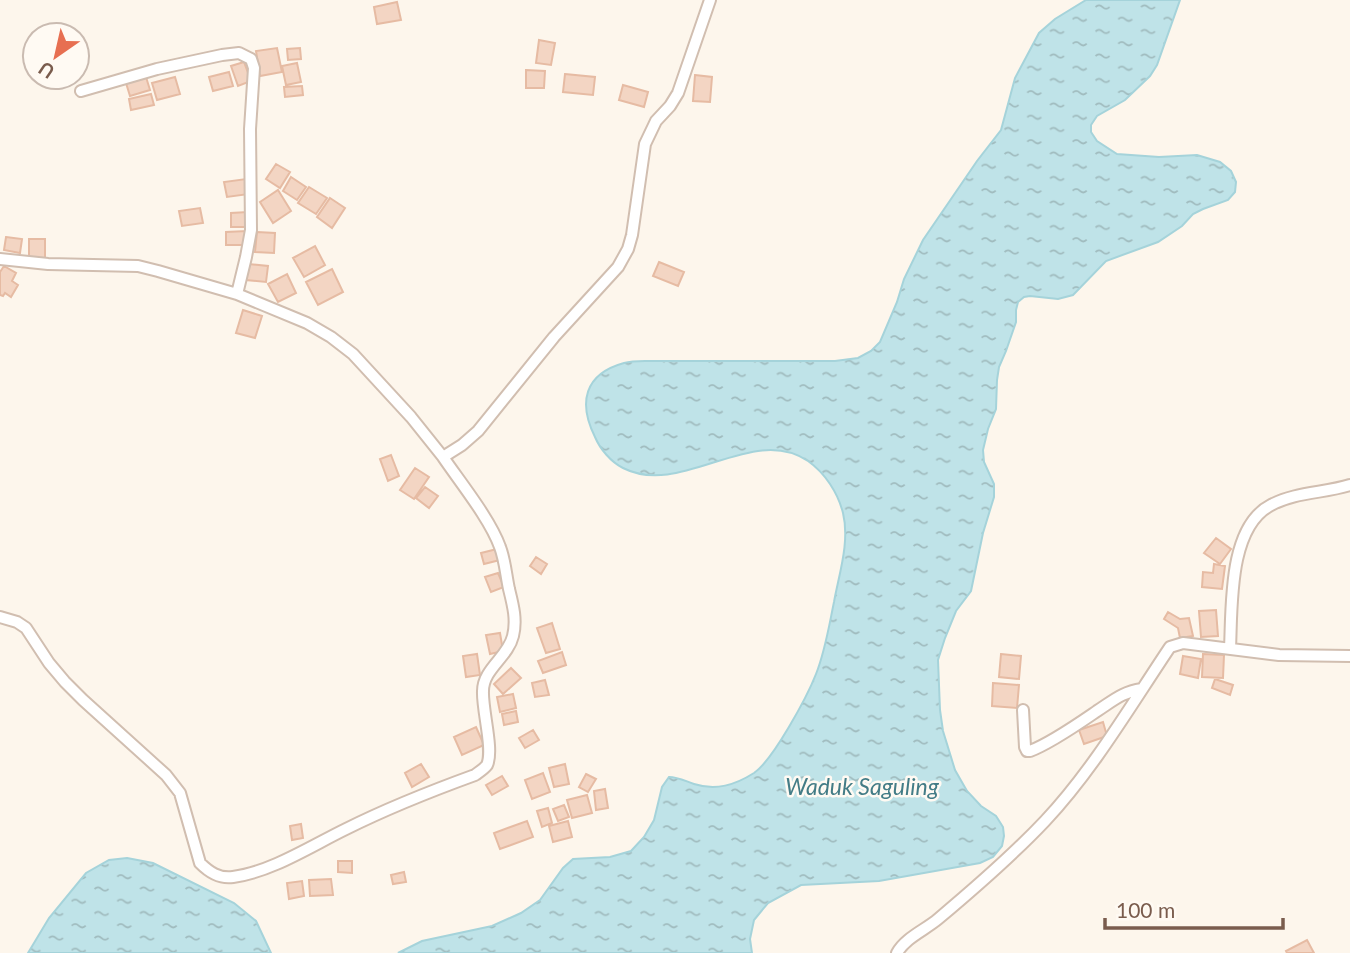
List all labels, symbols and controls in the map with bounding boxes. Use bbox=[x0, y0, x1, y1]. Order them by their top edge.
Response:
north arrow bbox=[21, 21, 91, 91]
text: U bbox=[34, 57, 58, 84]
water label: Waduk Saguling bbox=[785, 772, 940, 800]
scale bar bbox=[1105, 886, 1284, 930]
text: 100 m bbox=[1116, 897, 1175, 922]

